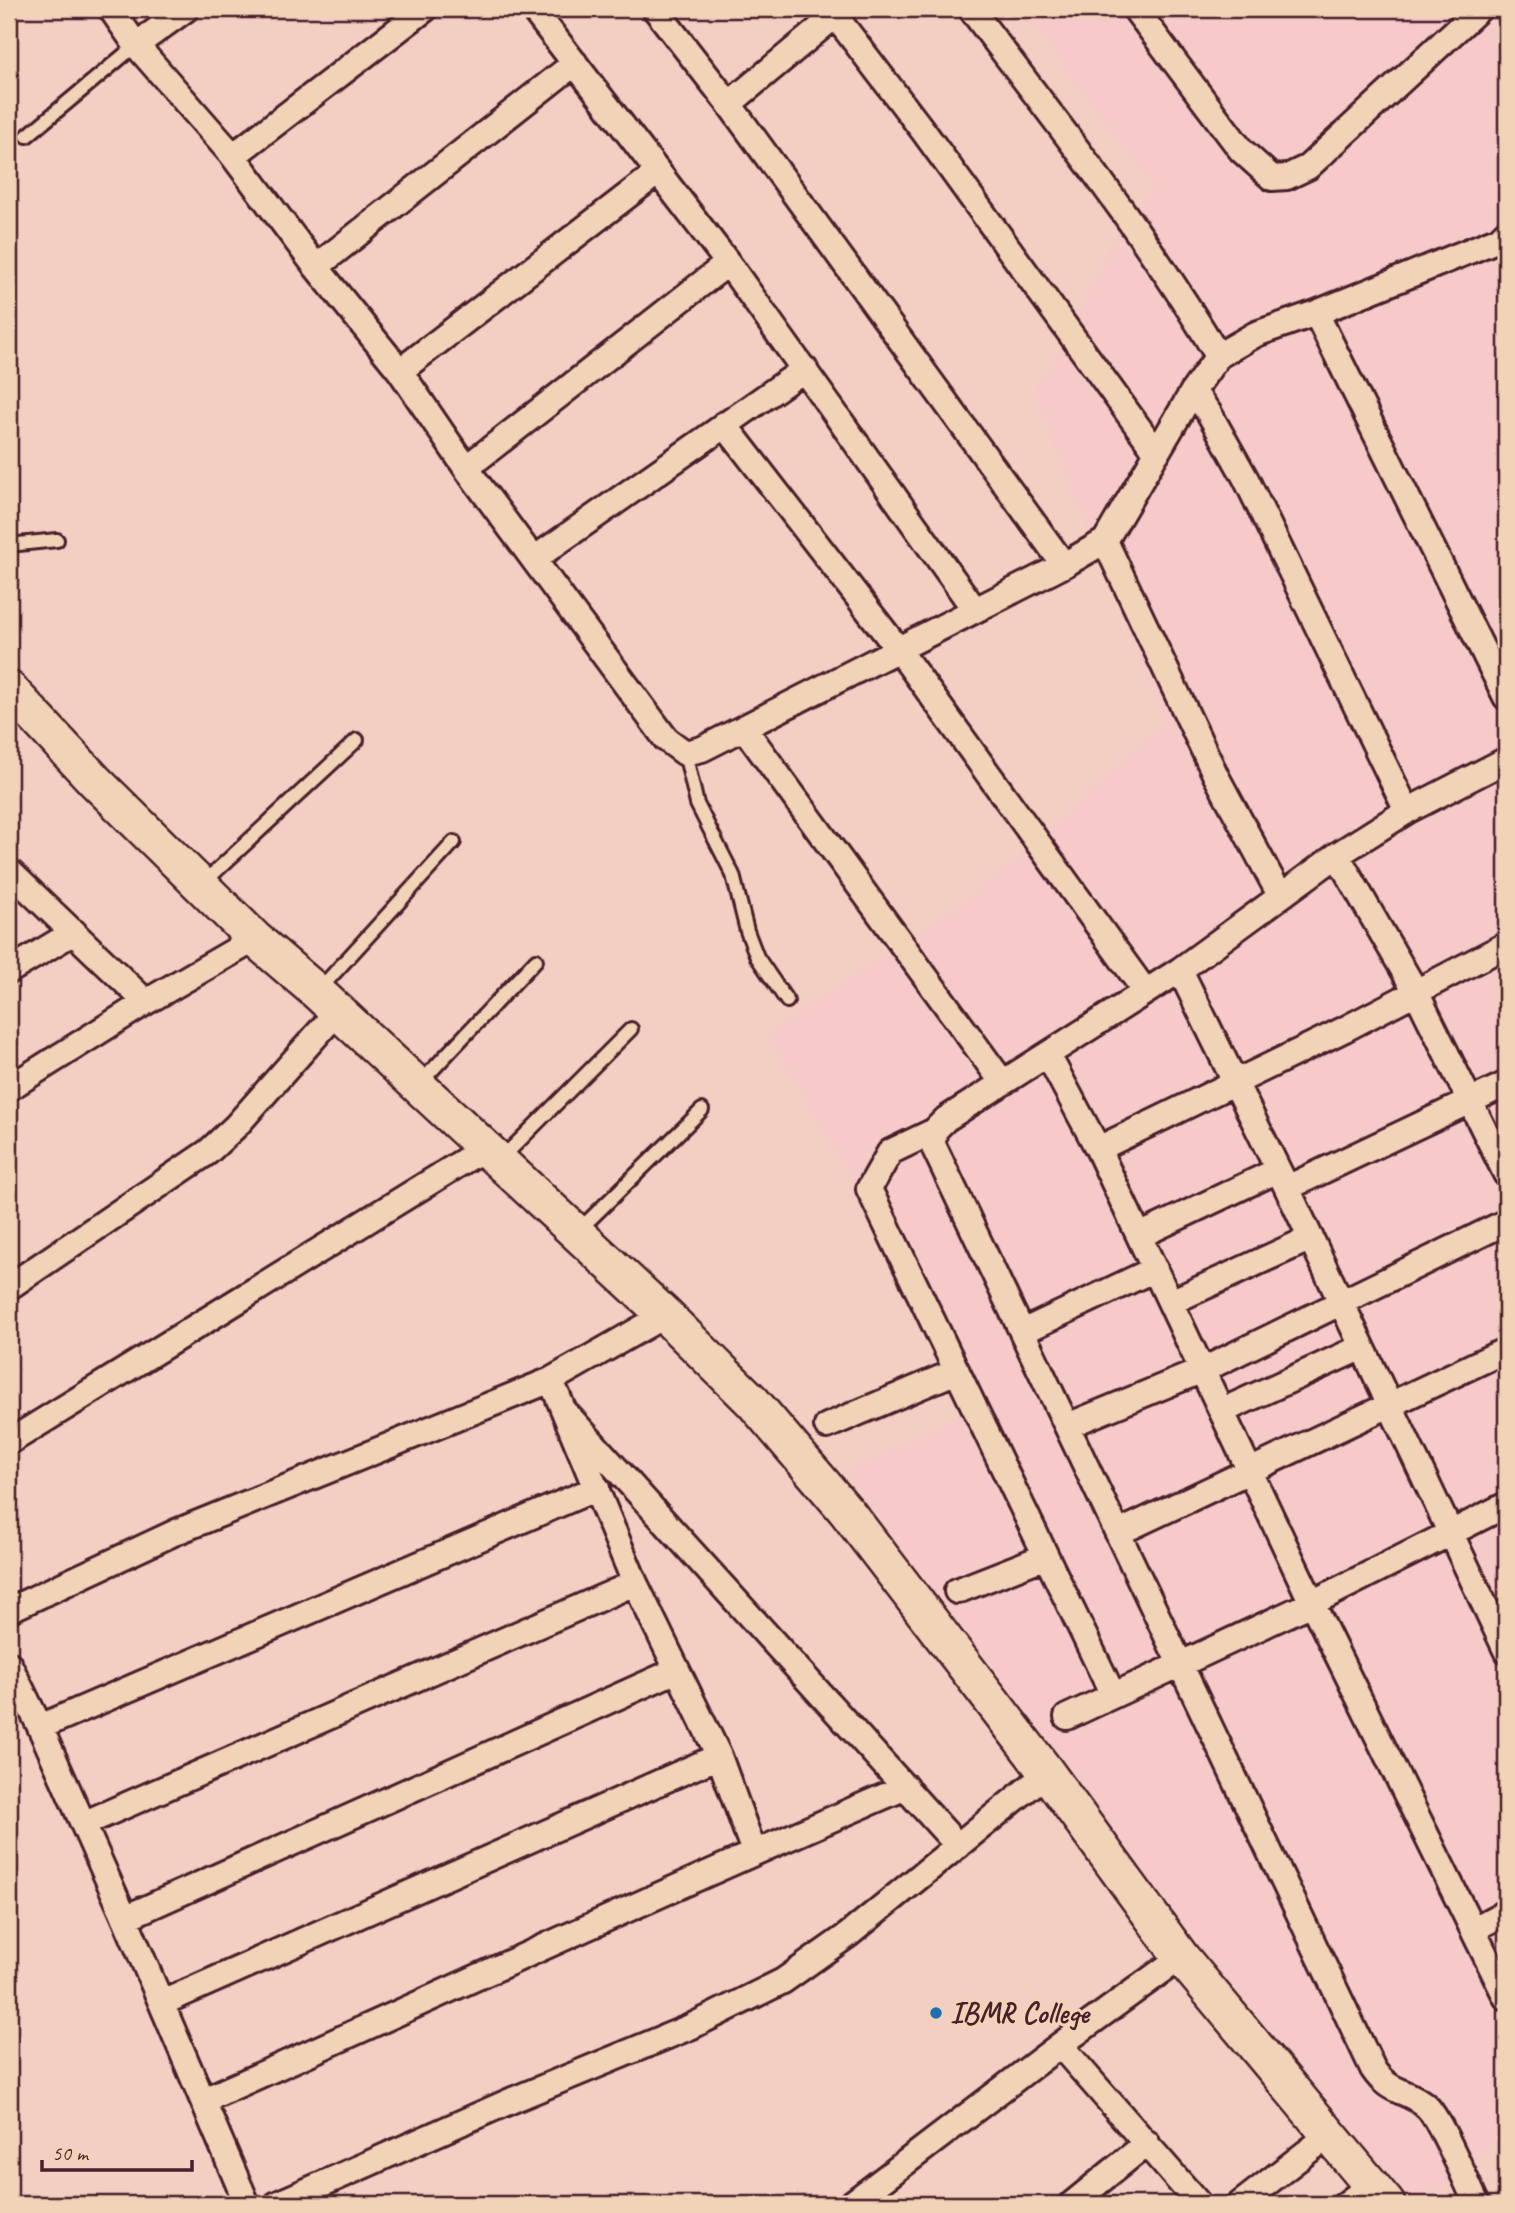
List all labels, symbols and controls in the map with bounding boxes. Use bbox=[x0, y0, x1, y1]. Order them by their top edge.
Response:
place label: IBMR College bbox=[950, 1994, 1091, 2032]
marker: IBMR College bbox=[928, 2005, 944, 2021]
scale bar bbox=[42, 2129, 192, 2173]
text: 50 m bbox=[52, 2140, 90, 2166]

